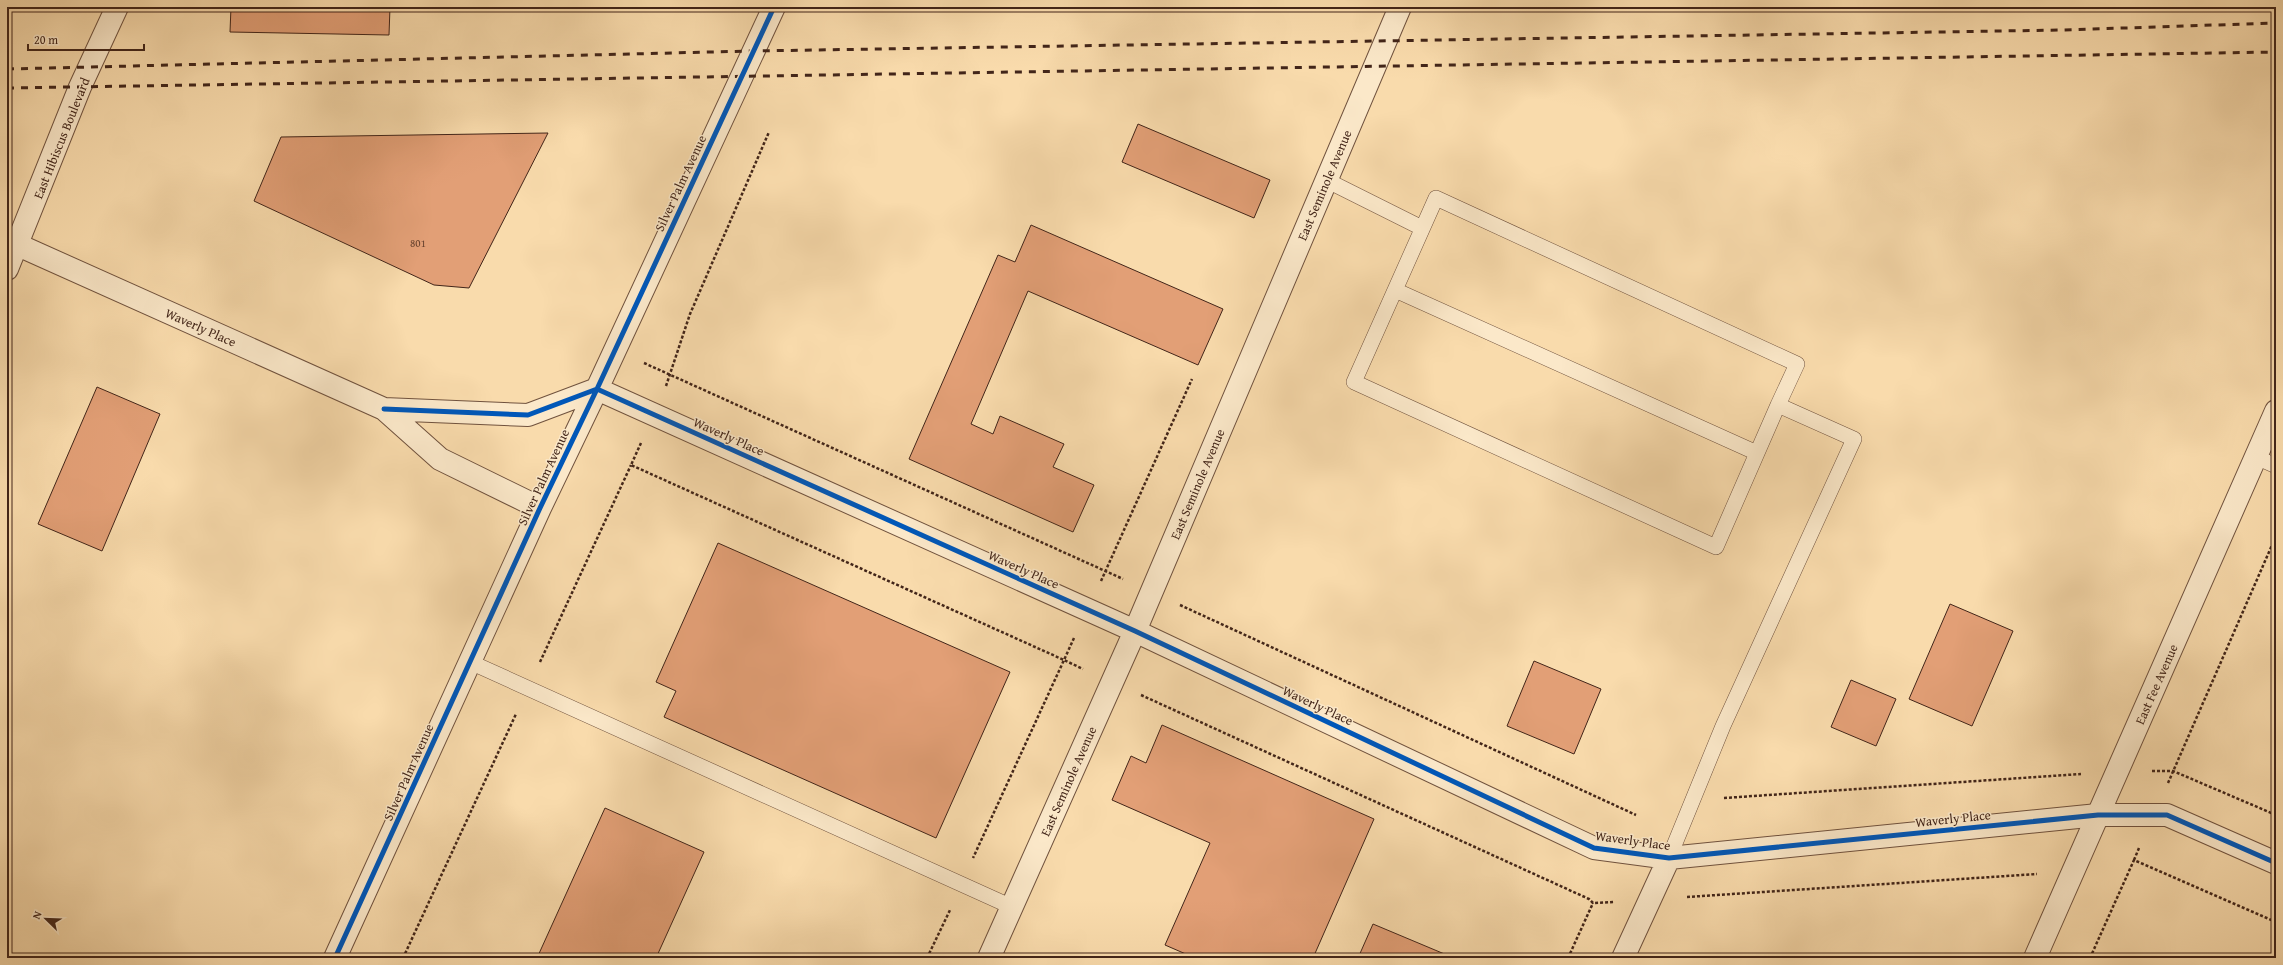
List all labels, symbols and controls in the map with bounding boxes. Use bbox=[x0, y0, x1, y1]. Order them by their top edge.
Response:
scale bar bbox=[28, 26, 144, 52]
text: 20 m bbox=[34, 31, 58, 48]
street label: East Hibiscus Boulevard bbox=[28, 75, 95, 202]
street label: East Seminole Avenue bbox=[1293, 127, 1356, 243]
street label: Silver Palm Avenue bbox=[650, 132, 711, 235]
house number: 801 bbox=[410, 235, 426, 251]
street label: Waverly Place bbox=[162, 303, 239, 352]
street label: Waverly Place bbox=[690, 412, 767, 461]
street label: Silver Palm Avenue bbox=[513, 426, 574, 529]
street label: East Seminole Avenue bbox=[1166, 426, 1229, 542]
street label: Waverly Place bbox=[985, 545, 1062, 594]
street label: East Fee Avenue bbox=[2130, 641, 2183, 727]
street label: Waverly Place bbox=[1279, 681, 1356, 730]
street label: Silver Palm Avenue bbox=[379, 721, 438, 824]
street label: East Seminole Avenue bbox=[1036, 723, 1101, 839]
street label: Waverly Place bbox=[1914, 805, 1992, 832]
street label: Waverly Place bbox=[1594, 826, 1672, 855]
north arrow bbox=[26, 899, 66, 939]
text: N bbox=[28, 908, 46, 922]

